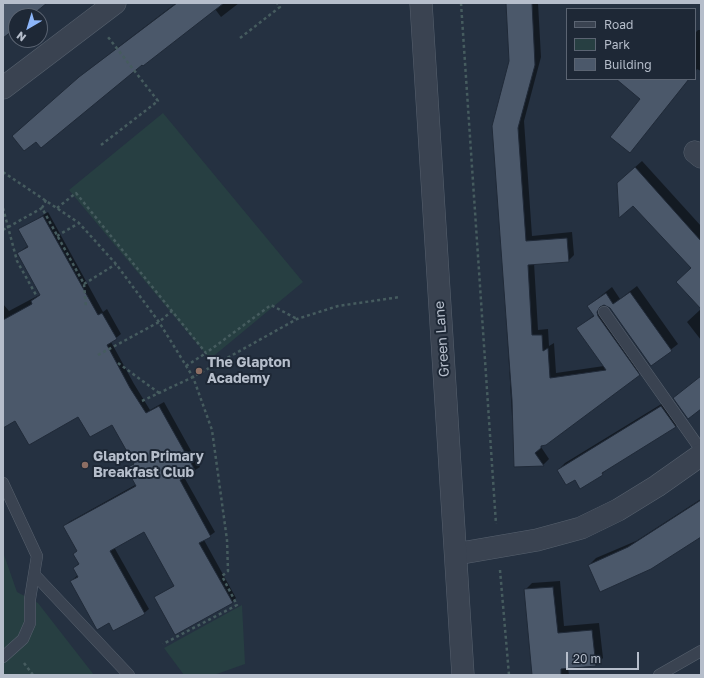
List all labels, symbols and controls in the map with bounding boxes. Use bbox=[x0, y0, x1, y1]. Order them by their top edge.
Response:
north arrow bbox=[8, 8, 48, 48]
legend bbox=[566, 8, 696, 80]
text: Road bbox=[604, 17, 633, 32]
text: N bbox=[14, 29, 28, 45]
text: Park bbox=[604, 37, 630, 52]
text: Building bbox=[604, 57, 652, 72]
street label: Green Lane bbox=[431, 300, 453, 378]
place label: The Glapton Academy bbox=[207, 355, 290, 388]
marker: The Glapton Academy bbox=[194, 366, 204, 376]
place label: Glapton Primary Breakfast Club bbox=[93, 449, 204, 482]
marker: Glapton Primary Breakfast Club bbox=[80, 460, 90, 470]
scale bar bbox=[568, 644, 641, 670]
text: 20 m bbox=[573, 651, 601, 666]

